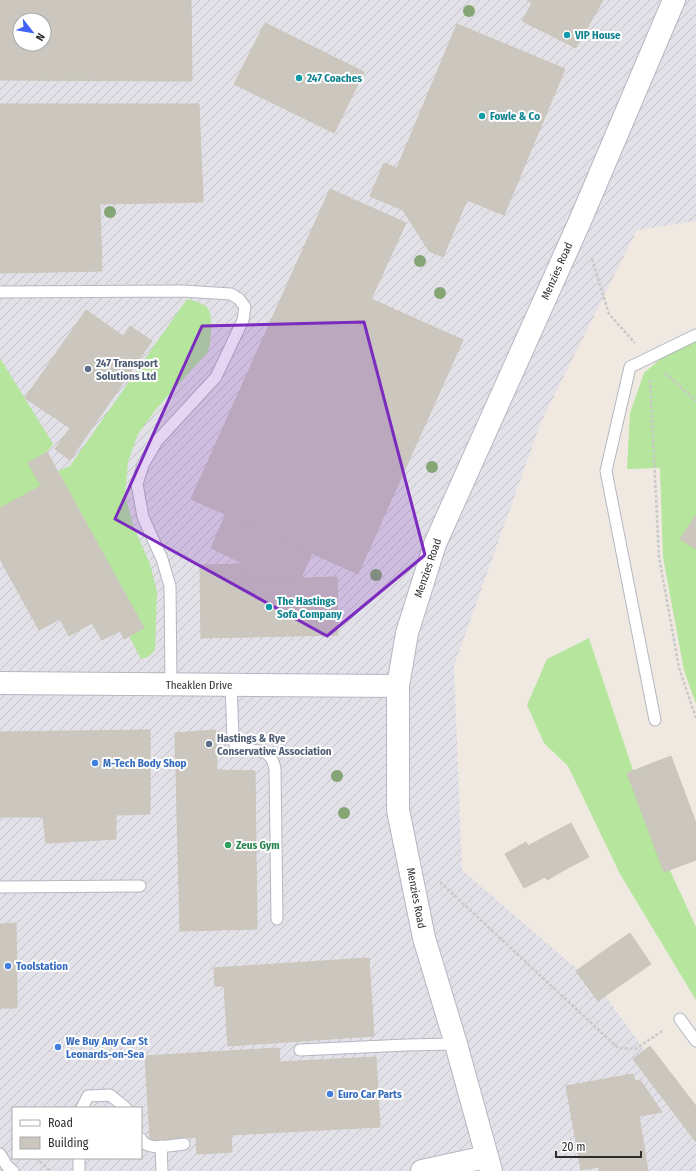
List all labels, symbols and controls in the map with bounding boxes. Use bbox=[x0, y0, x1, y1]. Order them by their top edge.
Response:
north arrow bbox=[12, 12, 52, 52]
place label: VIP House bbox=[574, 29, 621, 42]
marker: VIP House bbox=[562, 30, 572, 40]
text: N bbox=[33, 31, 47, 43]
place label: 247 Coaches bbox=[306, 72, 362, 85]
marker: 247 Coaches bbox=[294, 73, 304, 83]
place label: Fowle & Co bbox=[490, 110, 540, 123]
marker: Fowle & Co bbox=[477, 111, 487, 121]
street label: Menzies Road bbox=[539, 240, 575, 302]
place label: 247 Transport Solutions Ltd bbox=[95, 357, 158, 383]
marker: 247 Transport Solutions Ltd bbox=[83, 364, 93, 374]
street label: Menzies Road bbox=[412, 537, 444, 599]
place label: The Hastings Sofa Company bbox=[277, 595, 343, 621]
marker: The Hastings Sofa Company bbox=[264, 602, 274, 612]
street label: Theaklen Drive bbox=[166, 679, 232, 692]
place label: Hastings & Rye Conservative Association bbox=[217, 732, 332, 758]
marker: Hastings & Rye Conservative Association bbox=[204, 739, 214, 749]
place label: M-Tech Body Shop bbox=[103, 757, 187, 770]
marker: M-Tech Body Shop bbox=[90, 758, 100, 768]
place label: Zeus Gym bbox=[236, 839, 280, 852]
marker: Zeus Gym bbox=[223, 840, 233, 850]
street label: Menzies Road bbox=[404, 866, 428, 930]
place label: Toolstation bbox=[16, 960, 68, 973]
marker: Toolstation bbox=[3, 961, 13, 971]
place label: We Buy Any Car St Leonards-on-Sea bbox=[66, 1035, 148, 1061]
marker: We Buy Any Car St Leonards-on-Sea bbox=[53, 1042, 63, 1052]
place label: Euro Car Parts bbox=[338, 1088, 402, 1101]
marker: Euro Car Parts bbox=[325, 1089, 335, 1099]
legend bbox=[12, 1107, 142, 1159]
text: Road bbox=[48, 1116, 73, 1130]
scale bar bbox=[556, 1133, 641, 1159]
text: Building bbox=[48, 1136, 89, 1150]
text: 20 m bbox=[562, 1140, 586, 1154]

